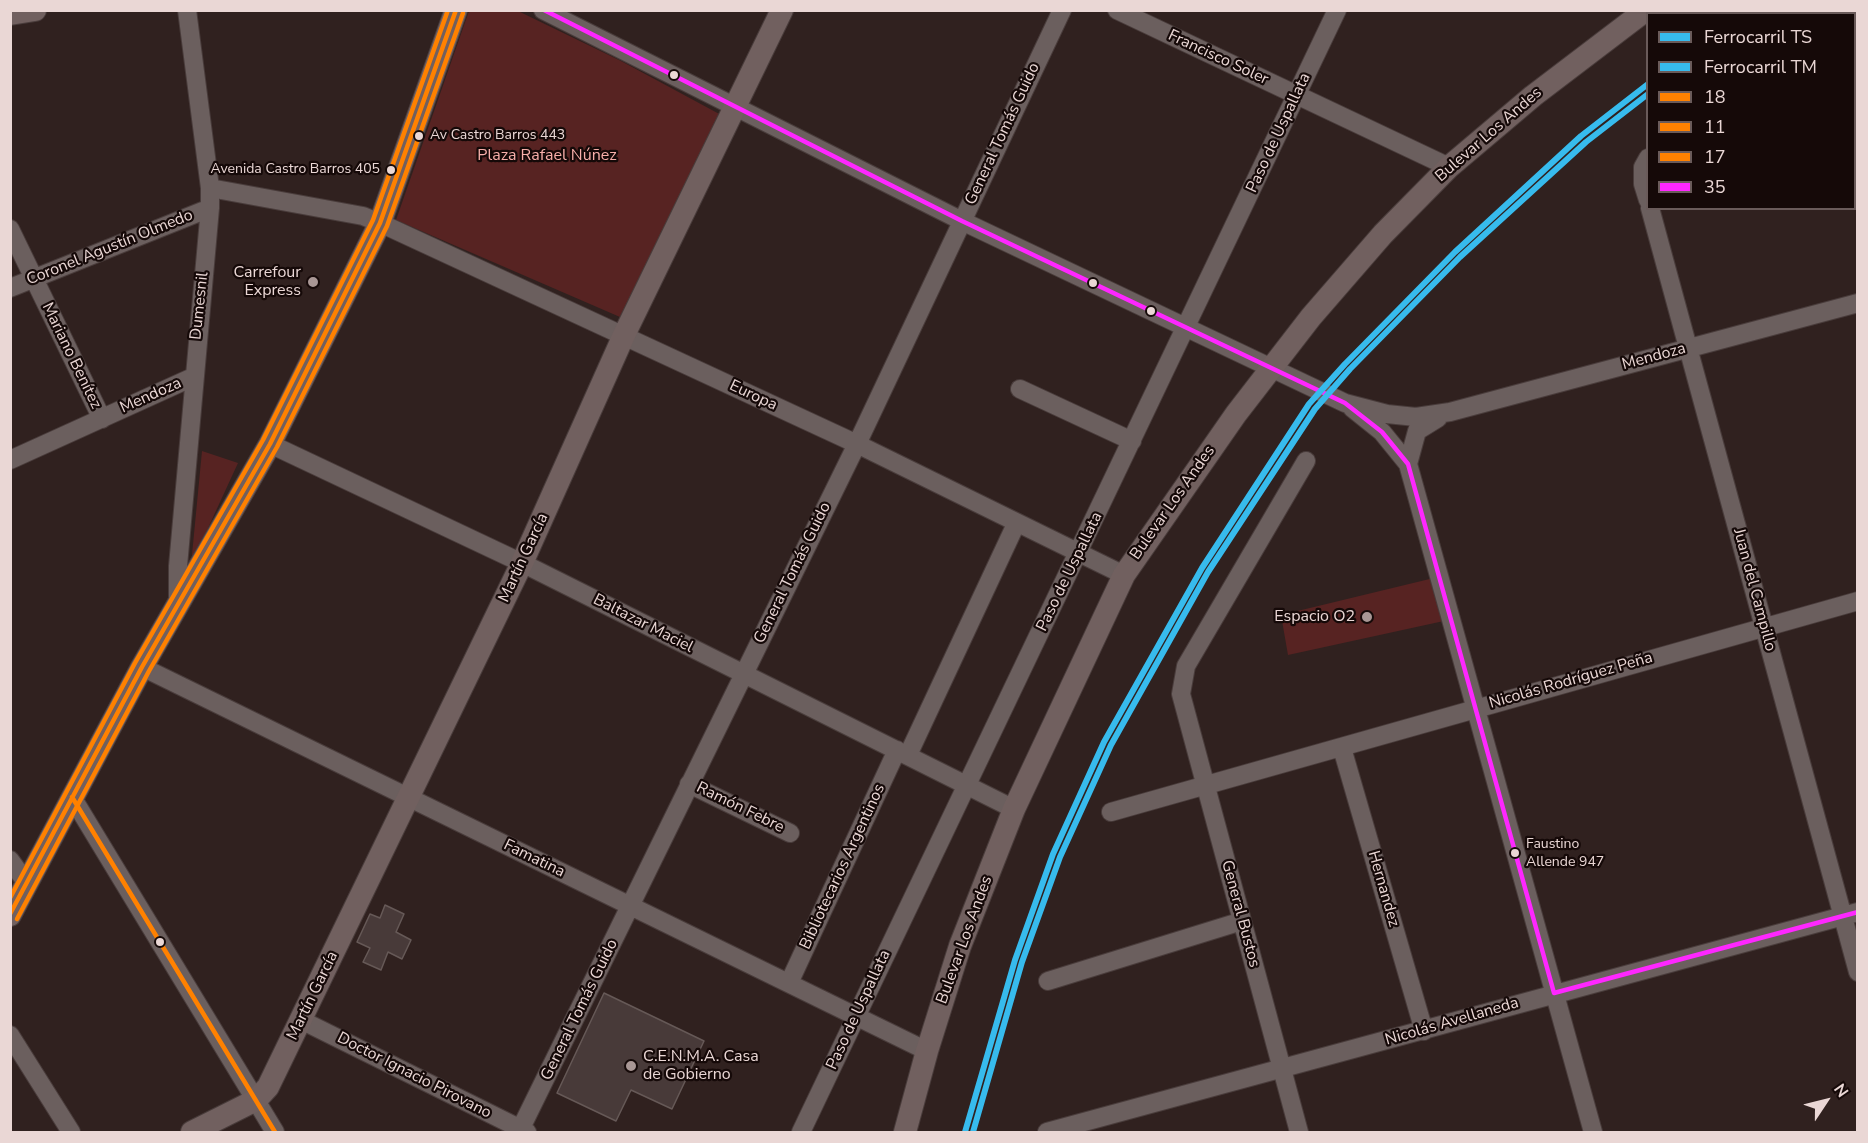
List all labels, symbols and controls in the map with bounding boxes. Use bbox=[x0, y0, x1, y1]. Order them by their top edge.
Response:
legend bbox=[1646, 12, 1856, 210]
text: Ferrocarril TS bbox=[1704, 25, 1812, 49]
street label: Francisco Soler bbox=[1165, 26, 1271, 90]
text: Ferrocarril TM bbox=[1704, 55, 1817, 79]
street label: General Tomás Guido bbox=[962, 60, 1044, 208]
unlabelled marker bbox=[668, 69, 680, 81]
street label: Paso de Uspallata bbox=[1243, 70, 1315, 196]
street label: Bulevar Los Andes bbox=[1432, 84, 1546, 186]
text: 18 bbox=[1704, 85, 1726, 109]
text: 11 bbox=[1704, 115, 1726, 139]
place label: Av Castro Barros 443 bbox=[430, 128, 565, 144]
marker: Av Castro Barros 443 bbox=[413, 130, 425, 142]
text: 17 bbox=[1704, 145, 1726, 169]
park label: Plaza Rafael Núñez bbox=[477, 146, 617, 166]
place label: Avenida Castro Barros 405 bbox=[211, 162, 380, 178]
marker: Avenida Castro Barros 405 bbox=[385, 164, 397, 176]
text: 35 bbox=[1704, 175, 1726, 199]
street label: Coronel Agustín Olmedo bbox=[24, 206, 196, 290]
place label: Carrefour Express bbox=[233, 263, 301, 301]
street label: Dumesnil bbox=[187, 271, 213, 341]
marker: Carrefour Express bbox=[306, 275, 320, 289]
unlabelled marker bbox=[1087, 277, 1099, 289]
street label: Mariano Benítez bbox=[37, 300, 105, 412]
unlabelled marker bbox=[1145, 305, 1157, 317]
street label: Mendoza bbox=[1620, 339, 1688, 375]
street label: Mendoza bbox=[117, 374, 185, 418]
street label: Europa bbox=[726, 377, 780, 415]
street label: Bulevar Los Andes bbox=[1126, 442, 1220, 564]
street label: General Tomás Guido bbox=[751, 499, 835, 647]
street label: Paso de Uspallata bbox=[1033, 509, 1107, 635]
street label: Martín García bbox=[495, 510, 553, 606]
street label: Juan del Campillo bbox=[1728, 526, 1780, 654]
street label: Baltazar Maciel bbox=[590, 590, 696, 658]
place label: Espacio O2 bbox=[1274, 607, 1355, 627]
marker: Espacio O2 bbox=[1360, 610, 1374, 624]
street label: Nicolás Rodríguez Peña bbox=[1487, 648, 1655, 714]
street label: Ramón Febre bbox=[693, 778, 787, 838]
street label: Bibliotecarios Argentinos bbox=[796, 781, 890, 953]
street label: Famatina bbox=[500, 836, 568, 882]
place label: Faustino Allende 947 bbox=[1526, 837, 1604, 870]
marker: Faustino Allende 947 bbox=[1509, 847, 1521, 859]
street label: Hernandez bbox=[1363, 849, 1403, 929]
street label: General Bustos bbox=[1216, 858, 1264, 970]
street label: Bulevar Los Andes bbox=[933, 873, 997, 1007]
unlabelled marker bbox=[154, 936, 166, 948]
street label: General Tomás Guido bbox=[538, 936, 622, 1084]
street label: Paso de Uspallata bbox=[823, 947, 895, 1073]
street label: Martín García bbox=[283, 949, 343, 1043]
street label: Nicolás Avellaneda bbox=[1383, 994, 1521, 1050]
street label: Doctor Ignacio Pirovano bbox=[334, 1029, 494, 1123]
place label: C.E.N.M.A. Casa de Gobierno bbox=[643, 1047, 759, 1085]
marker: C.E.N.M.A. Casa de Gobierno bbox=[624, 1059, 638, 1073]
north arrow bbox=[1796, 1071, 1856, 1131]
text: N bbox=[1828, 1079, 1853, 1102]

